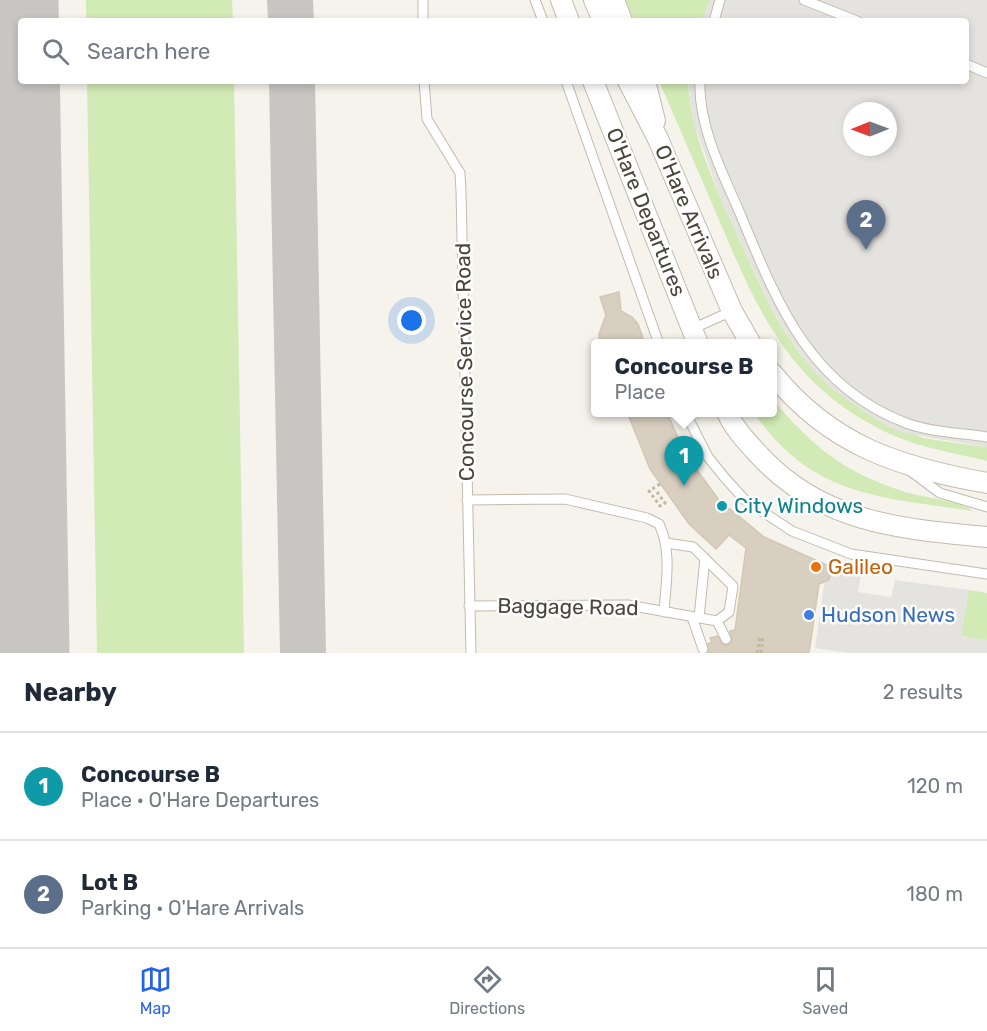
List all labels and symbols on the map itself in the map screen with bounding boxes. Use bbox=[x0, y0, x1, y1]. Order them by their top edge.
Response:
north arrow bbox=[843, 102, 897, 156]
street label: O'Hare Departures bbox=[601, 124, 692, 300]
street label: O'Hare Arrivals bbox=[650, 141, 729, 283]
pin: 2 bbox=[846, 200, 886, 250]
street label: Concourse Service Road bbox=[450, 243, 479, 481]
your location bbox=[397, 306, 426, 335]
pin: 1 bbox=[664, 436, 704, 486]
place label: City Windows bbox=[734, 493, 863, 518]
marker: City Windows bbox=[715, 499, 729, 513]
place label: Galileo bbox=[828, 554, 893, 579]
marker: Galileo bbox=[809, 560, 823, 574]
street label: Baggage Road bbox=[497, 593, 639, 620]
place label: Hudson News bbox=[821, 602, 955, 627]
marker: Hudson News bbox=[802, 608, 816, 622]

